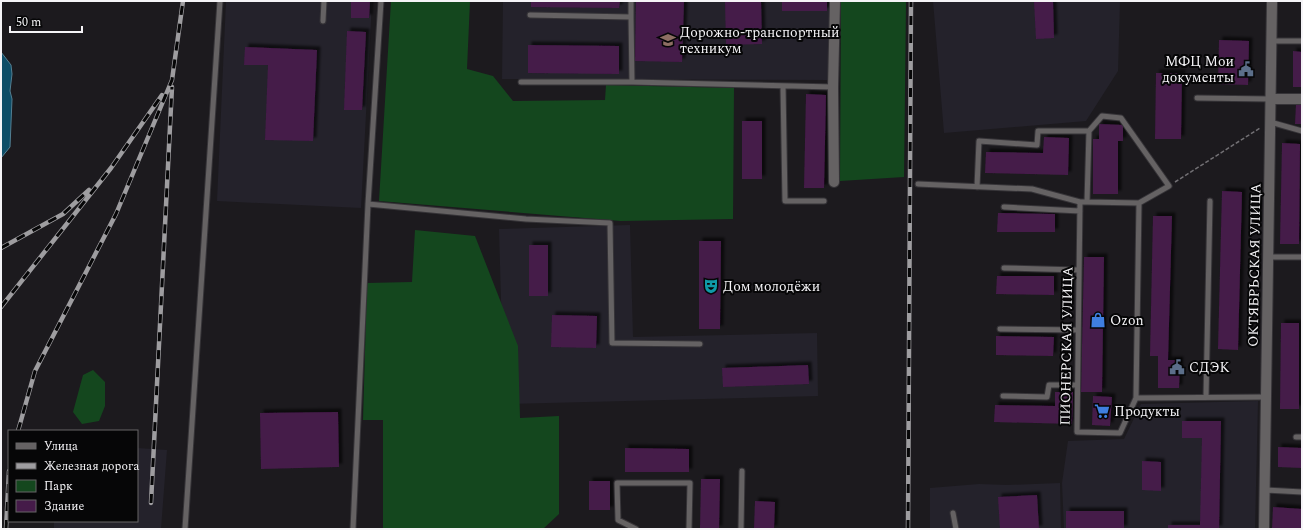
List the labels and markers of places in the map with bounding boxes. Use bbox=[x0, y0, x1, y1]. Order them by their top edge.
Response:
place label: Дорожно-транспортный техникум bbox=[680, 22, 840, 59]
school or university icon: Дорожно-транспортный техникум bbox=[659, 31, 677, 49]
place label: МФЦ Мои документы bbox=[1162, 51, 1234, 88]
public building icon: МФЦ Мои документы bbox=[1237, 60, 1255, 78]
place label: Дом молодёжи bbox=[723, 276, 820, 297]
theatre icon: Дом молодёжи bbox=[702, 277, 720, 295]
place label: Ozon bbox=[1110, 310, 1144, 331]
shop icon: Ozon bbox=[1089, 311, 1107, 329]
place label: СДЭК bbox=[1189, 357, 1230, 378]
public building icon: СДЭК bbox=[1168, 358, 1186, 376]
place label: Продукты bbox=[1114, 401, 1180, 422]
supermarket icon: Продукты bbox=[1093, 402, 1111, 420]

